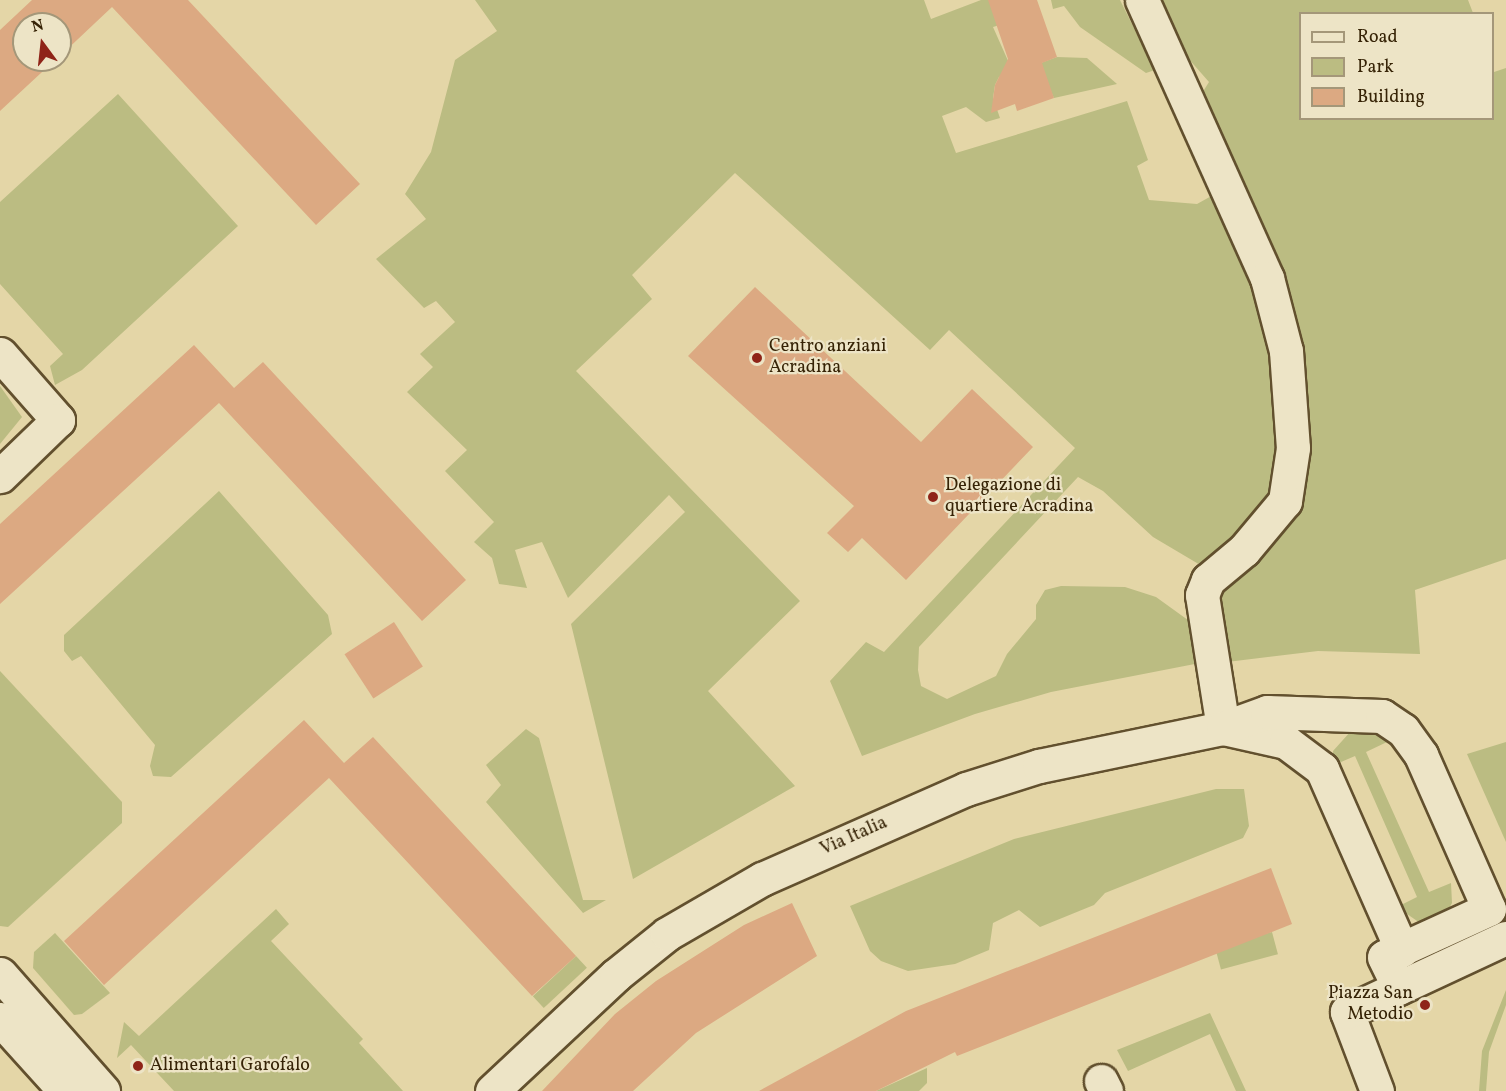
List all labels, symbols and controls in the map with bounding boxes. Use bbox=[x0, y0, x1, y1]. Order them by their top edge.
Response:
north arrow bbox=[12, 12, 72, 72]
legend bbox=[1299, 12, 1494, 120]
text: N bbox=[29, 14, 46, 39]
text: Road bbox=[1357, 25, 1398, 50]
text: Park bbox=[1357, 55, 1394, 80]
text: Building bbox=[1357, 85, 1425, 110]
place label: Centro anziani Acradina bbox=[769, 337, 886, 380]
marker: Centro anziani Acradina bbox=[750, 351, 764, 365]
place label: Delegazione di quartiere Acradina bbox=[945, 476, 1094, 518]
marker: Delegazione di quartiere Acradina bbox=[926, 490, 940, 504]
street label: Via Italia bbox=[817, 813, 891, 861]
place label: Piazza San Metodio bbox=[1328, 984, 1413, 1026]
marker: Piazza San Metodio bbox=[1418, 998, 1432, 1012]
place label: Alimentari Garofalo bbox=[150, 1055, 310, 1077]
marker: Alimentari Garofalo bbox=[131, 1059, 145, 1073]

